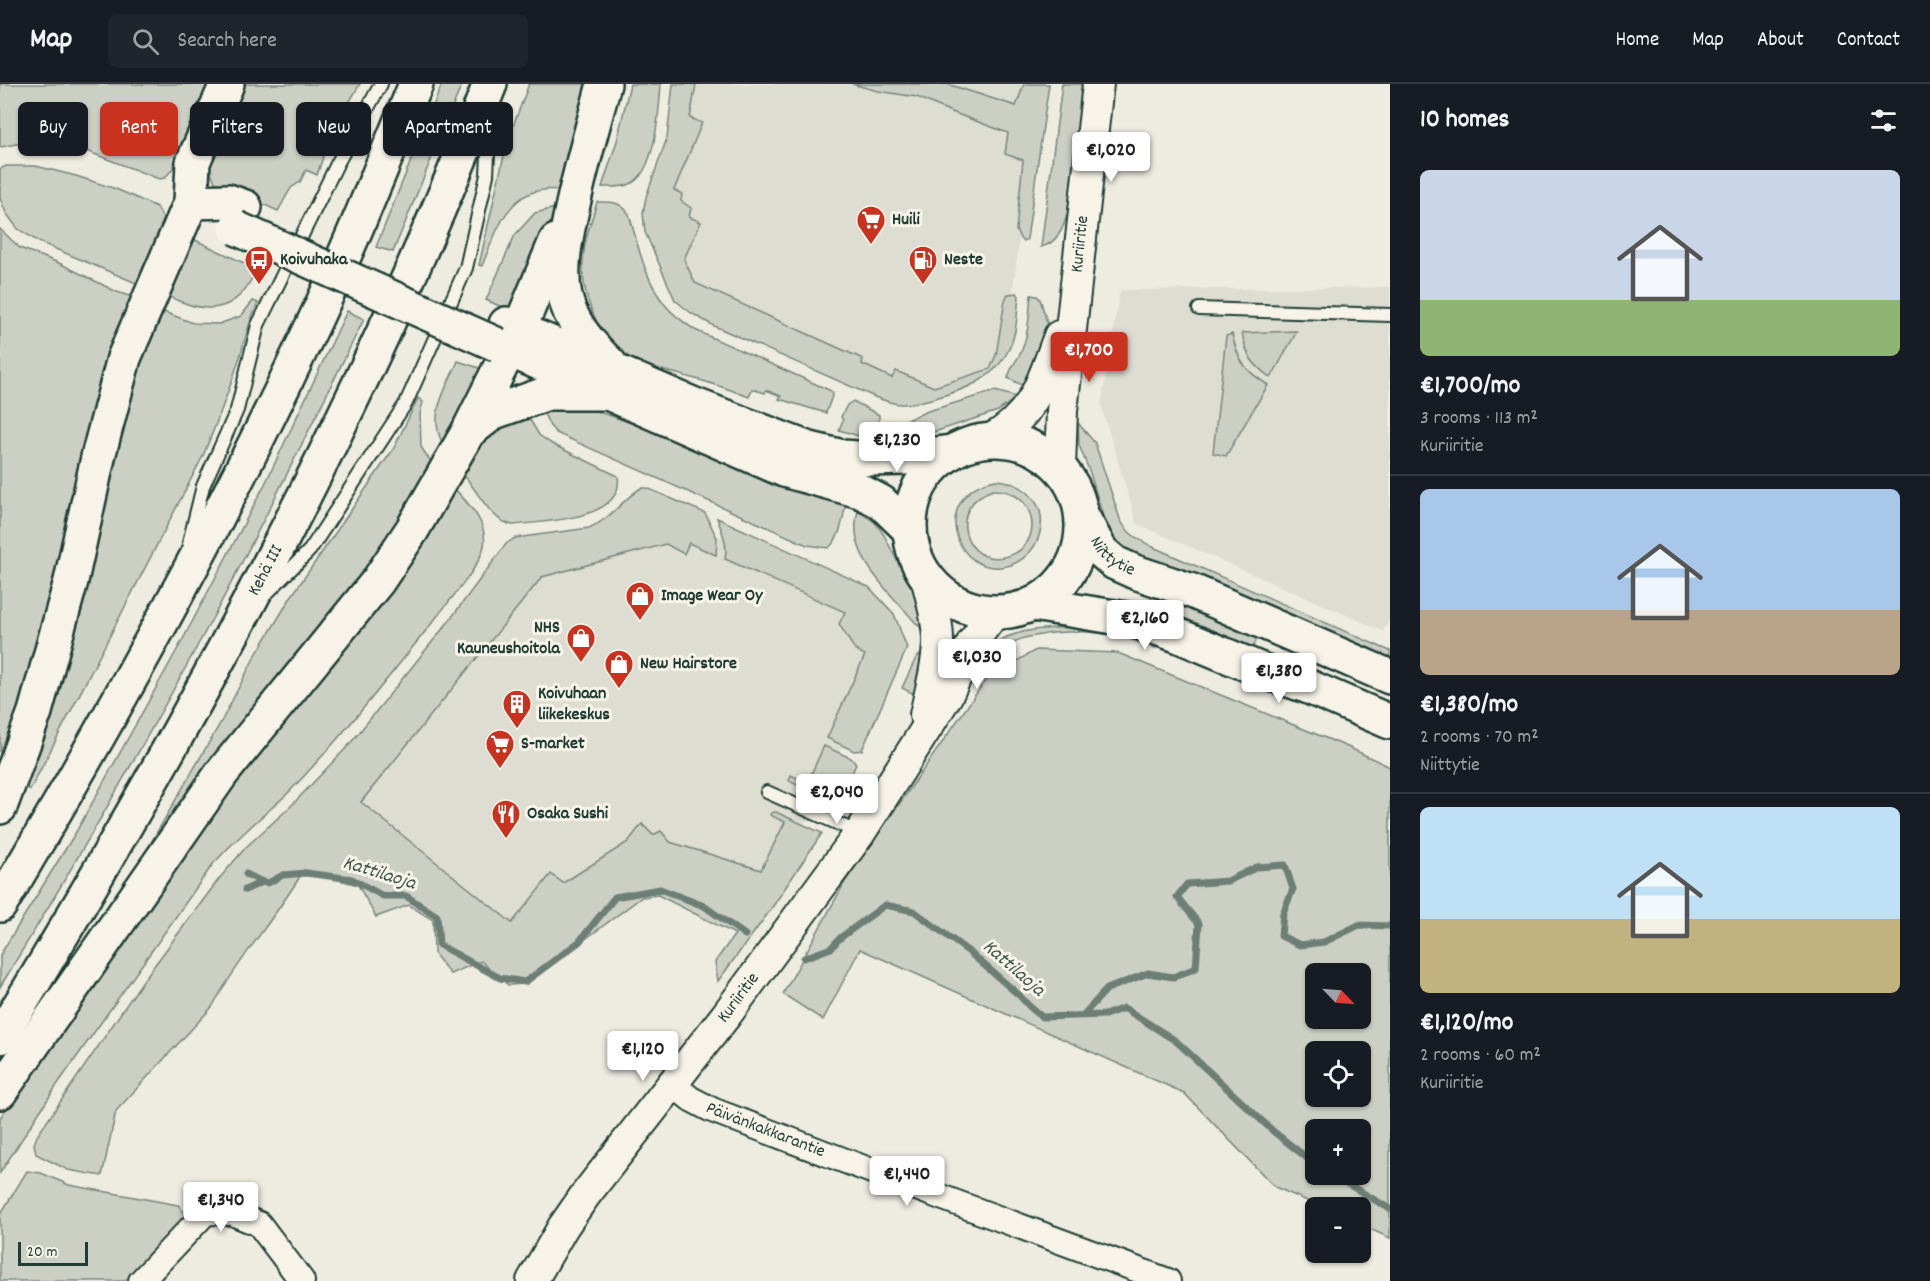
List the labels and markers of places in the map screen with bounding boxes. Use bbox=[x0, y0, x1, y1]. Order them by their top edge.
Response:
pin: €1,020 bbox=[1062, 132, 1160, 183]
supermarket icon: Huili bbox=[855, 204, 887, 246]
place label: Huili bbox=[892, 208, 921, 233]
bus stop icon: Koivuhaka bbox=[243, 244, 275, 286]
fuel station icon: Neste bbox=[907, 244, 939, 286]
place label: Koivuhaka bbox=[280, 248, 348, 273]
place label: Neste bbox=[944, 248, 983, 273]
pin: €1,700 bbox=[1040, 332, 1138, 383]
pin: €1,230 bbox=[848, 422, 946, 473]
shop icon: Image Wear Oy bbox=[624, 580, 656, 622]
place label: Image Wear Oy bbox=[661, 584, 763, 609]
pin: €2,160 bbox=[1096, 600, 1194, 651]
place label: NHS Kauneushoitola bbox=[457, 616, 561, 662]
shop icon: NHS Kauneushoitola bbox=[565, 622, 597, 664]
pin: €1,030 bbox=[928, 639, 1026, 690]
shop icon: New Hairstore bbox=[603, 648, 635, 690]
place label: New Hairstore bbox=[640, 652, 737, 677]
pin: €1,380 bbox=[1230, 653, 1328, 704]
place label: Koivuhaan liikekeskus bbox=[538, 682, 610, 728]
building icon: Koivuhaan liikekeskus bbox=[501, 688, 533, 730]
supermarket icon: S-market bbox=[484, 728, 516, 770]
place label: S-market bbox=[521, 732, 585, 757]
pin: €2,040 bbox=[788, 774, 886, 825]
restaurant icon: Osaka Sushi bbox=[490, 798, 522, 840]
place label: Osaka Sushi bbox=[527, 802, 609, 827]
pin: €1,120 bbox=[594, 1031, 692, 1082]
pin: €1,440 bbox=[858, 1156, 956, 1207]
pin: €1,340 bbox=[172, 1182, 270, 1233]

